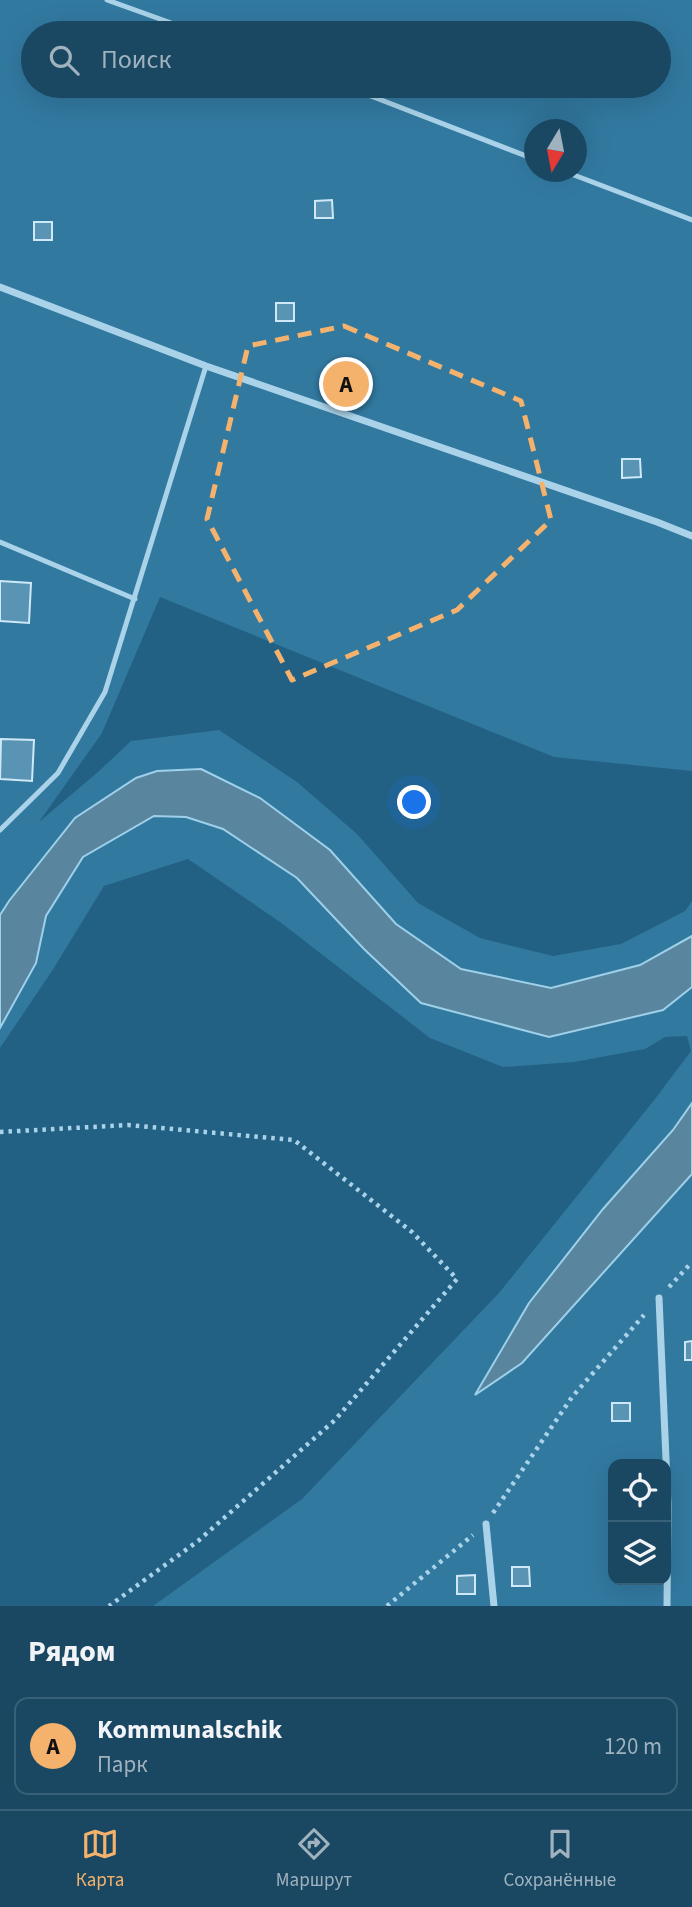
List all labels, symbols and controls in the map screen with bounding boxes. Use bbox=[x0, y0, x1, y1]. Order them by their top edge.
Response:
search box bbox=[21, 21, 671, 98]
icon: search bbox=[45, 41, 83, 79]
text: Поиск bbox=[101, 41, 171, 78]
north arrow bbox=[524, 119, 587, 182]
pin: A bbox=[323, 358, 369, 410]
your location bbox=[397, 785, 431, 819]
map controls bbox=[608, 1459, 671, 1585]
button: locate bbox=[608, 1459, 671, 1522]
button: layers bbox=[608, 1522, 671, 1585]
text: Рядом bbox=[28, 1630, 116, 1673]
text: Kommunalschik bbox=[97, 1711, 282, 1748]
text: A bbox=[46, 1730, 60, 1763]
text: 120 m bbox=[604, 1730, 662, 1763]
text: Парк bbox=[97, 1748, 148, 1781]
tab: Карта bbox=[76, 1825, 124, 1894]
tab: Маршрут bbox=[276, 1825, 352, 1894]
tab: Сохранённые bbox=[503, 1825, 616, 1894]

